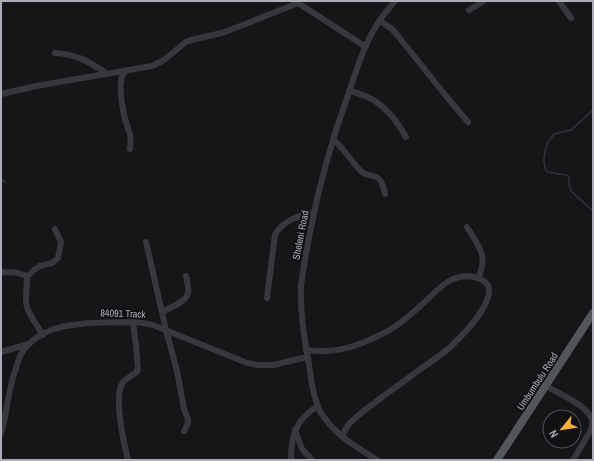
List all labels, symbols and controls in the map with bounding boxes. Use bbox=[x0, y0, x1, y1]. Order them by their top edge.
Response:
street label: Sheleni Road bbox=[289, 209, 312, 261]
street label: 84091 Track bbox=[100, 306, 147, 321]
street label: Umbumbulu Road bbox=[514, 350, 561, 413]
north arrow bbox=[542, 409, 582, 449]
text: N bbox=[546, 428, 561, 440]

